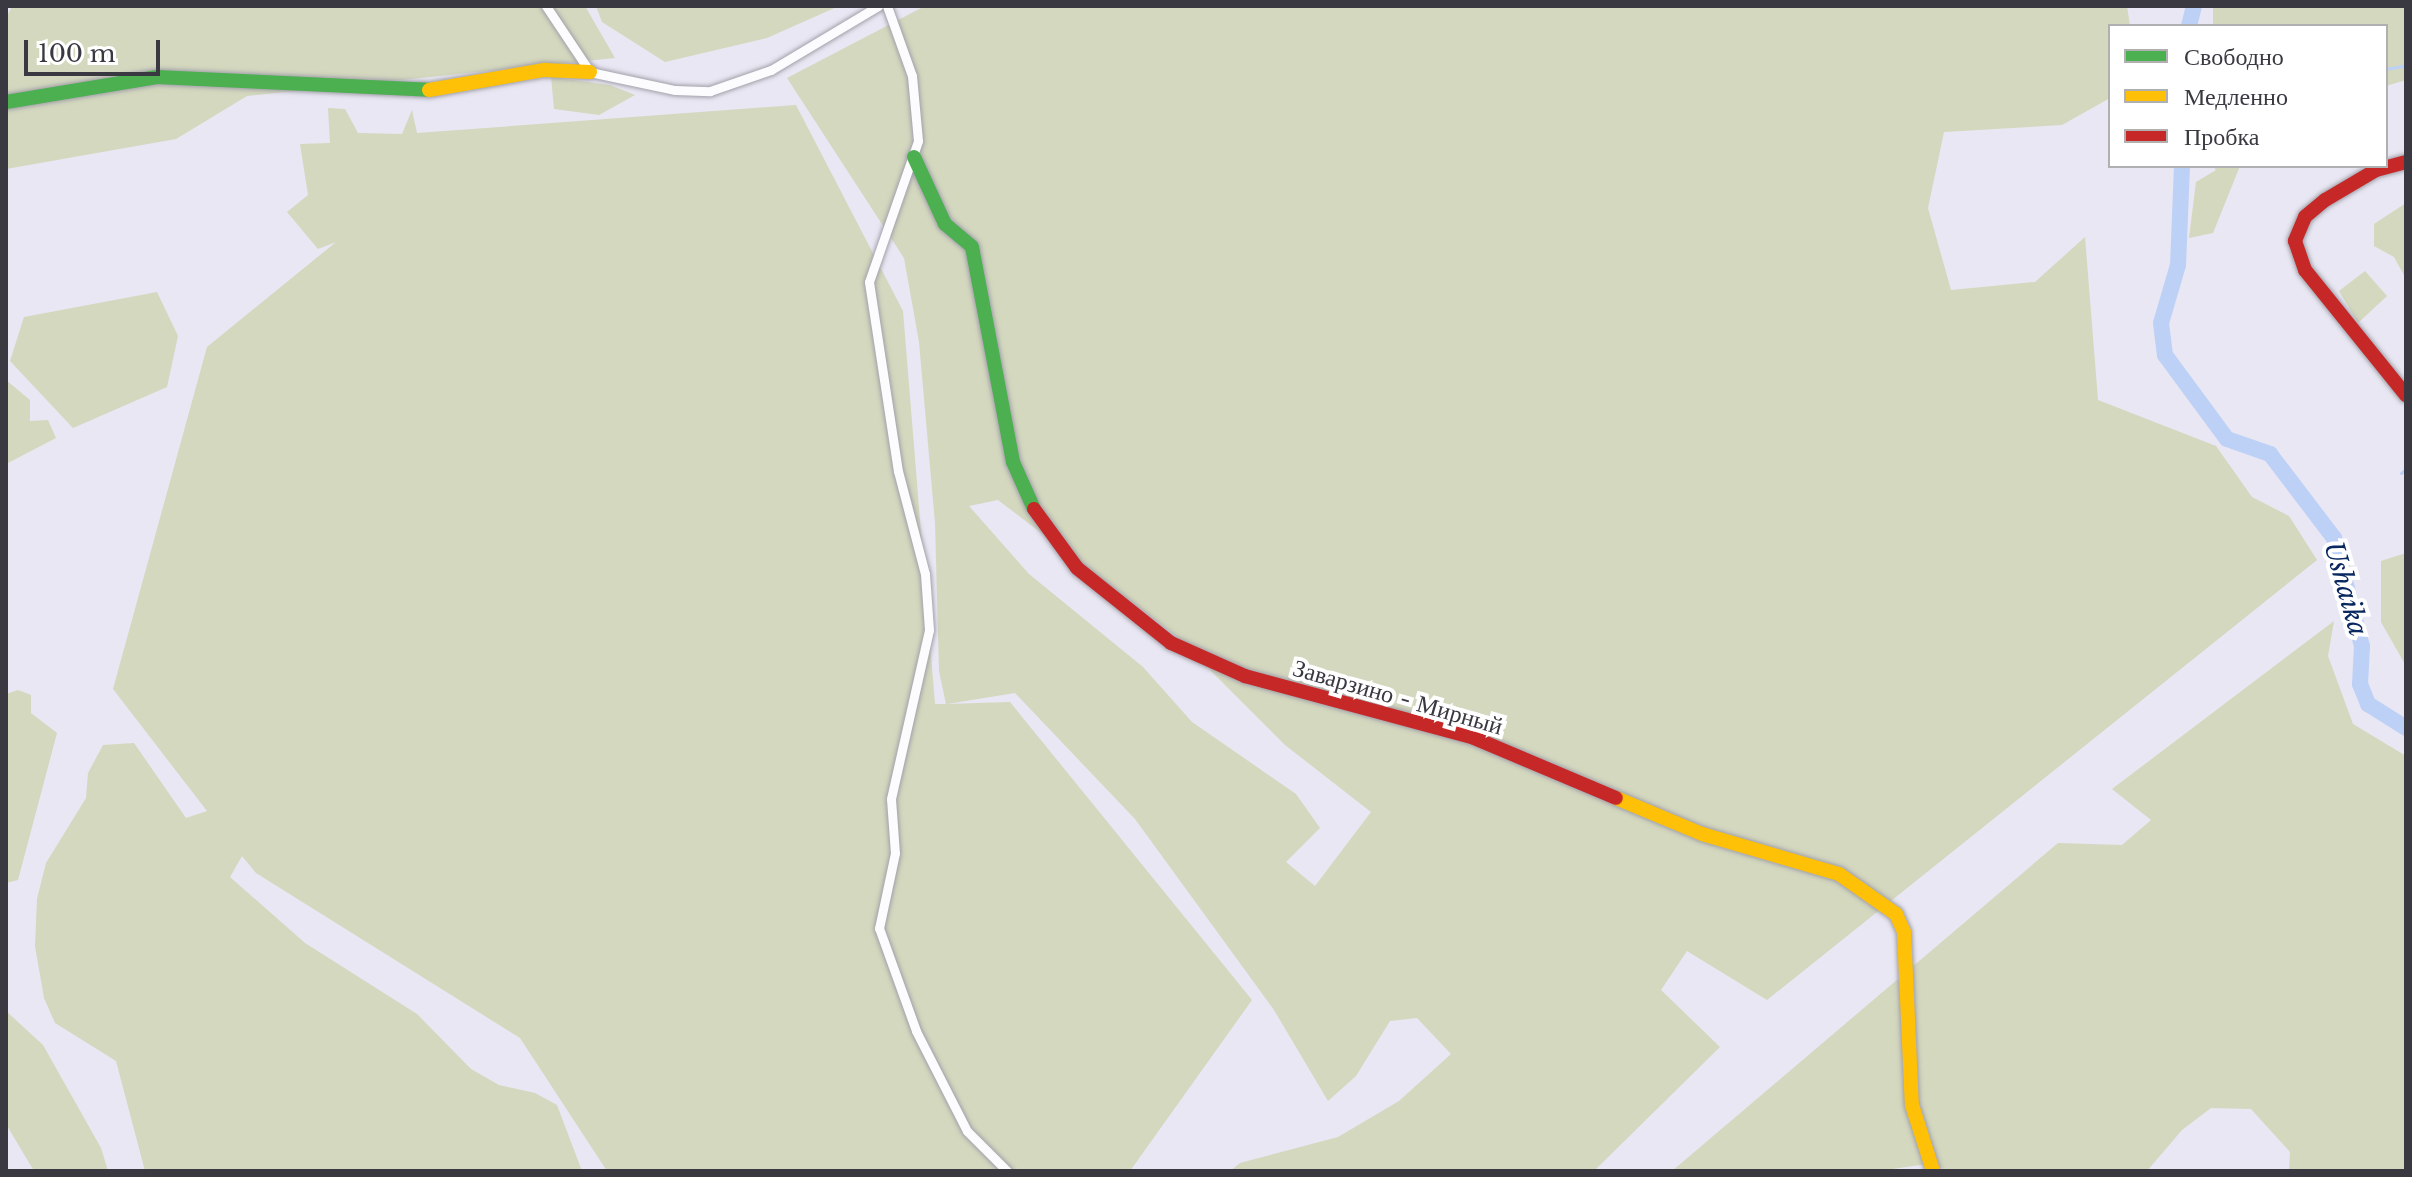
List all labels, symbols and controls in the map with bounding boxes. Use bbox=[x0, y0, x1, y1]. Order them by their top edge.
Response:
scale bar bbox=[28, 24, 164, 74]
legend bbox=[2108, 24, 2388, 168]
text: 100 m bbox=[38, 39, 116, 68]
text: Свободно bbox=[2184, 42, 2284, 71]
text: Медленно bbox=[2184, 82, 2288, 111]
text: Пробка bbox=[2184, 122, 2260, 151]
water label: Ushaika bbox=[2317, 538, 2373, 640]
street label: Заварзино - Мирный bbox=[1290, 653, 1506, 741]

